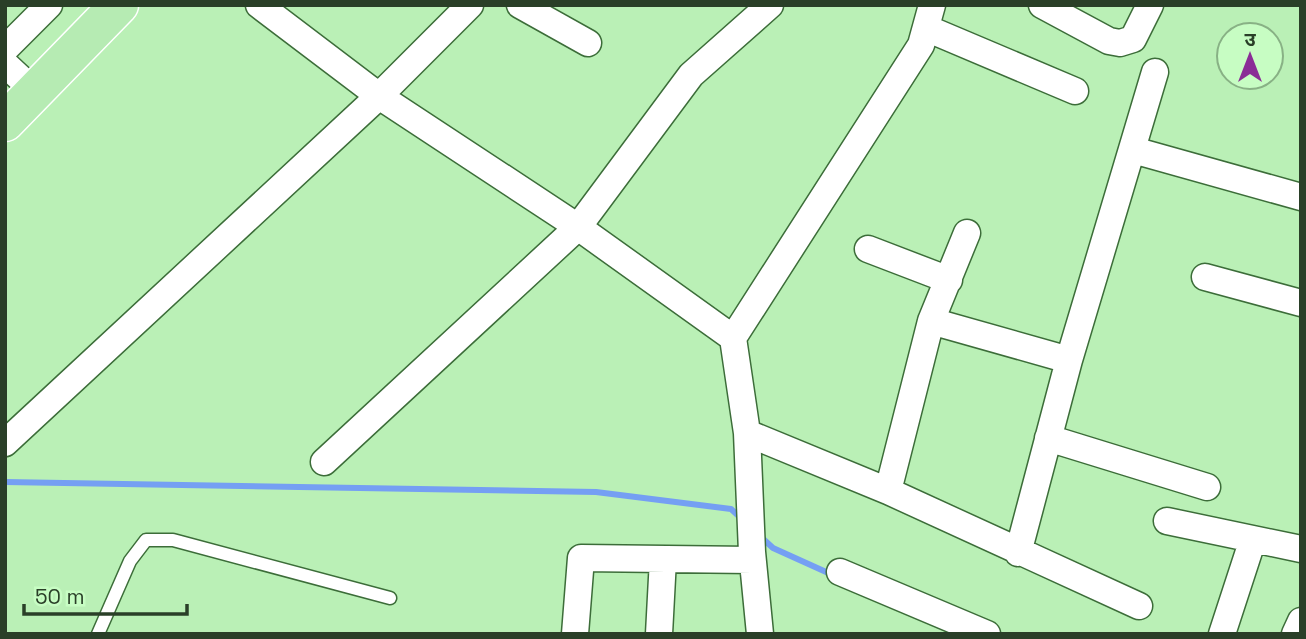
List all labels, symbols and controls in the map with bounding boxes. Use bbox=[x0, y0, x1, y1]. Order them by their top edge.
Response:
north arrow bbox=[1215, 21, 1285, 91]
text: उ bbox=[1244, 27, 1256, 52]
scale bar bbox=[24, 572, 187, 616]
text: 50 m bbox=[35, 583, 85, 610]

